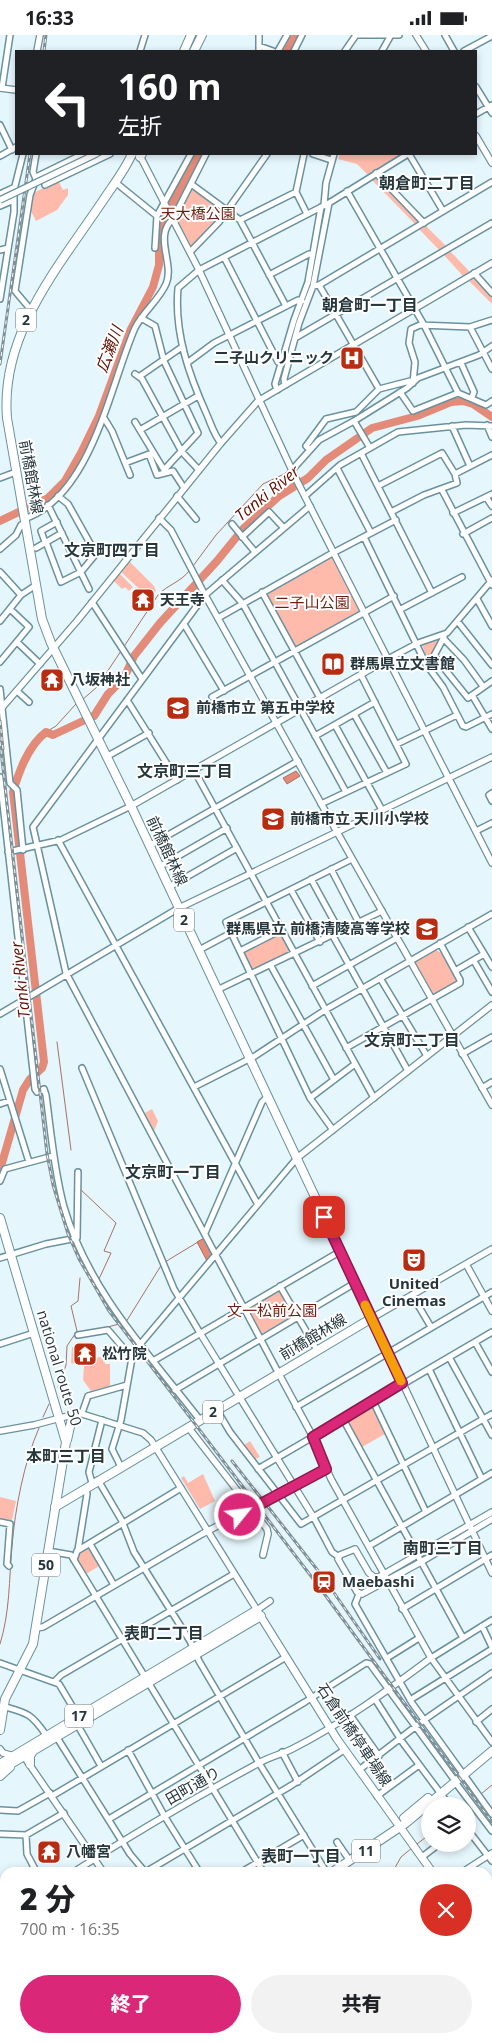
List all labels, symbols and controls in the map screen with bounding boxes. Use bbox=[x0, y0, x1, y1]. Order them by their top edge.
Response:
text: 16:33 bbox=[25, 5, 74, 31]
text: 160 m bbox=[118, 63, 222, 110]
icon: left bbox=[35, 70, 100, 135]
text: 左折 bbox=[118, 110, 162, 140]
district label: 朝倉町二丁目 bbox=[379, 172, 475, 194]
park label: 天大橋公園 bbox=[160, 203, 236, 223]
district label: 朝倉町一丁目 bbox=[322, 294, 418, 316]
road number: 2 bbox=[16, 309, 36, 331]
water label: 広瀬川 bbox=[90, 321, 129, 375]
hospital icon: 二子山クリニック bbox=[339, 345, 365, 371]
place label: 二子山クリニック bbox=[214, 347, 334, 367]
street label: 前橋館林線 bbox=[16, 438, 48, 516]
water label: Tanki River bbox=[230, 460, 304, 526]
district label: 文京町四丁目 bbox=[64, 539, 160, 561]
temple icon: 天王寺 bbox=[130, 587, 156, 613]
place label: 天王寺 bbox=[160, 589, 205, 609]
park label: 二子山公園 bbox=[274, 592, 350, 612]
library icon: 群馬県立文書館 bbox=[320, 651, 346, 677]
place label: 群馬県立文書館 bbox=[350, 653, 455, 673]
temple icon: 八坂神社 bbox=[39, 667, 65, 693]
place label: 八坂神社 bbox=[70, 669, 130, 689]
school or university icon: 前橋市立 第五中学校 bbox=[165, 695, 191, 721]
place label: 前橋市立 第五中学校 bbox=[196, 697, 335, 717]
district label: 文京町三丁目 bbox=[137, 760, 233, 782]
school or university icon: 前橋市立 天川小学校 bbox=[260, 806, 286, 832]
place label: 前橋市立 天川小学校 bbox=[290, 808, 429, 828]
street label: 前橋館林線 bbox=[143, 812, 193, 889]
road number: 2 bbox=[174, 909, 194, 931]
school or university icon: 群馬県立 前橋清陵高等学校 bbox=[414, 916, 440, 942]
place label: 群馬県立 前橋清陵高等学校 bbox=[226, 918, 410, 938]
water label: Tanki River bbox=[5, 940, 35, 1019]
district label: 文京町二丁目 bbox=[364, 1029, 460, 1051]
district label: 文京町一丁目 bbox=[125, 1161, 221, 1183]
pin bbox=[303, 1196, 345, 1238]
icon: arrive bbox=[310, 1203, 338, 1231]
theatre icon: United Cinemas bbox=[401, 1247, 427, 1273]
place label: United Cinemas bbox=[382, 1273, 446, 1310]
park label: 文一松前公園 bbox=[227, 1300, 317, 1320]
street label: national route 50 bbox=[33, 1307, 87, 1428]
street label: 前橋館林線 bbox=[275, 1308, 350, 1364]
temple icon: 松竹院 bbox=[72, 1341, 98, 1367]
place label: 松竹院 bbox=[102, 1343, 147, 1363]
road number: 2 bbox=[203, 1400, 223, 1423]
district label: 本町三丁目 bbox=[26, 1445, 106, 1467]
position arrow bbox=[213, 1488, 265, 1540]
district label: 南町三丁目 bbox=[403, 1537, 483, 1559]
road number: 50 bbox=[32, 1553, 60, 1577]
station icon: Maebashi bbox=[311, 1569, 337, 1595]
place label: Maebashi bbox=[342, 1571, 415, 1591]
district label: 表町二丁目 bbox=[124, 1622, 204, 1644]
street label: 石倉前橋停車場線 bbox=[313, 1679, 397, 1790]
road number: 17 bbox=[65, 1705, 93, 1727]
street label: 田町通り bbox=[162, 1761, 223, 1809]
map controls bbox=[421, 1797, 476, 1852]
button: layers bbox=[421, 1797, 476, 1852]
temple icon: 八幡宮 bbox=[36, 1839, 62, 1865]
road number: 11 bbox=[352, 1839, 380, 1863]
place label: 八幡宮 bbox=[66, 1841, 111, 1861]
district label: 表町一丁目 bbox=[261, 1845, 341, 1867]
text: 2 分 bbox=[20, 1878, 75, 1919]
button: close bbox=[420, 1884, 472, 1936]
text: 700 m · 16:35 bbox=[20, 1918, 120, 1940]
button: 終了 bbox=[20, 1975, 241, 2033]
button: 共有 bbox=[251, 1975, 472, 2033]

